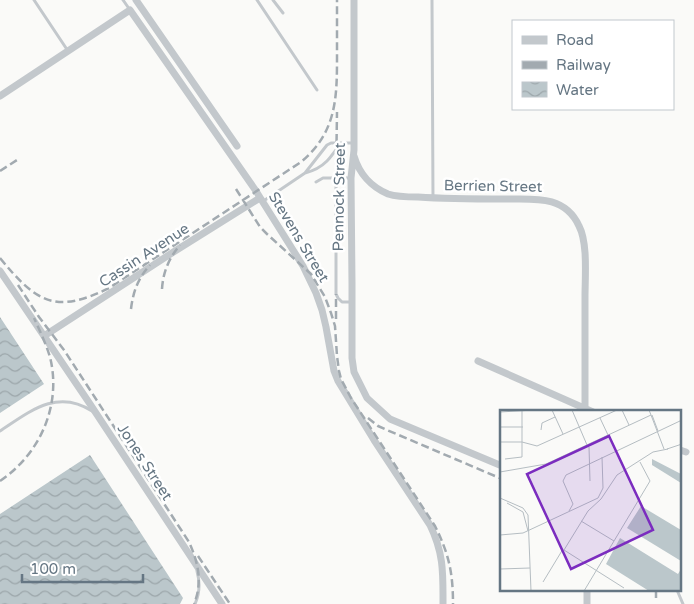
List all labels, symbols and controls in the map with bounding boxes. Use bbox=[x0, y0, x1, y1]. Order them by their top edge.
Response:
legend bbox=[512, 20, 674, 110]
text: Road bbox=[556, 31, 594, 49]
text: Railway bbox=[556, 56, 611, 74]
text: Water bbox=[556, 81, 599, 99]
street label: Pennock Street bbox=[329, 142, 349, 252]
street label: Berrien Street bbox=[444, 176, 543, 196]
street label: Stevens Street bbox=[265, 188, 333, 286]
street label: Cassin Avenue bbox=[96, 219, 192, 291]
inset map bbox=[500, 410, 682, 592]
street label: Jones Street bbox=[114, 420, 177, 504]
scale bar bbox=[22, 552, 144, 584]
text: 100 m bbox=[30, 560, 76, 578]

